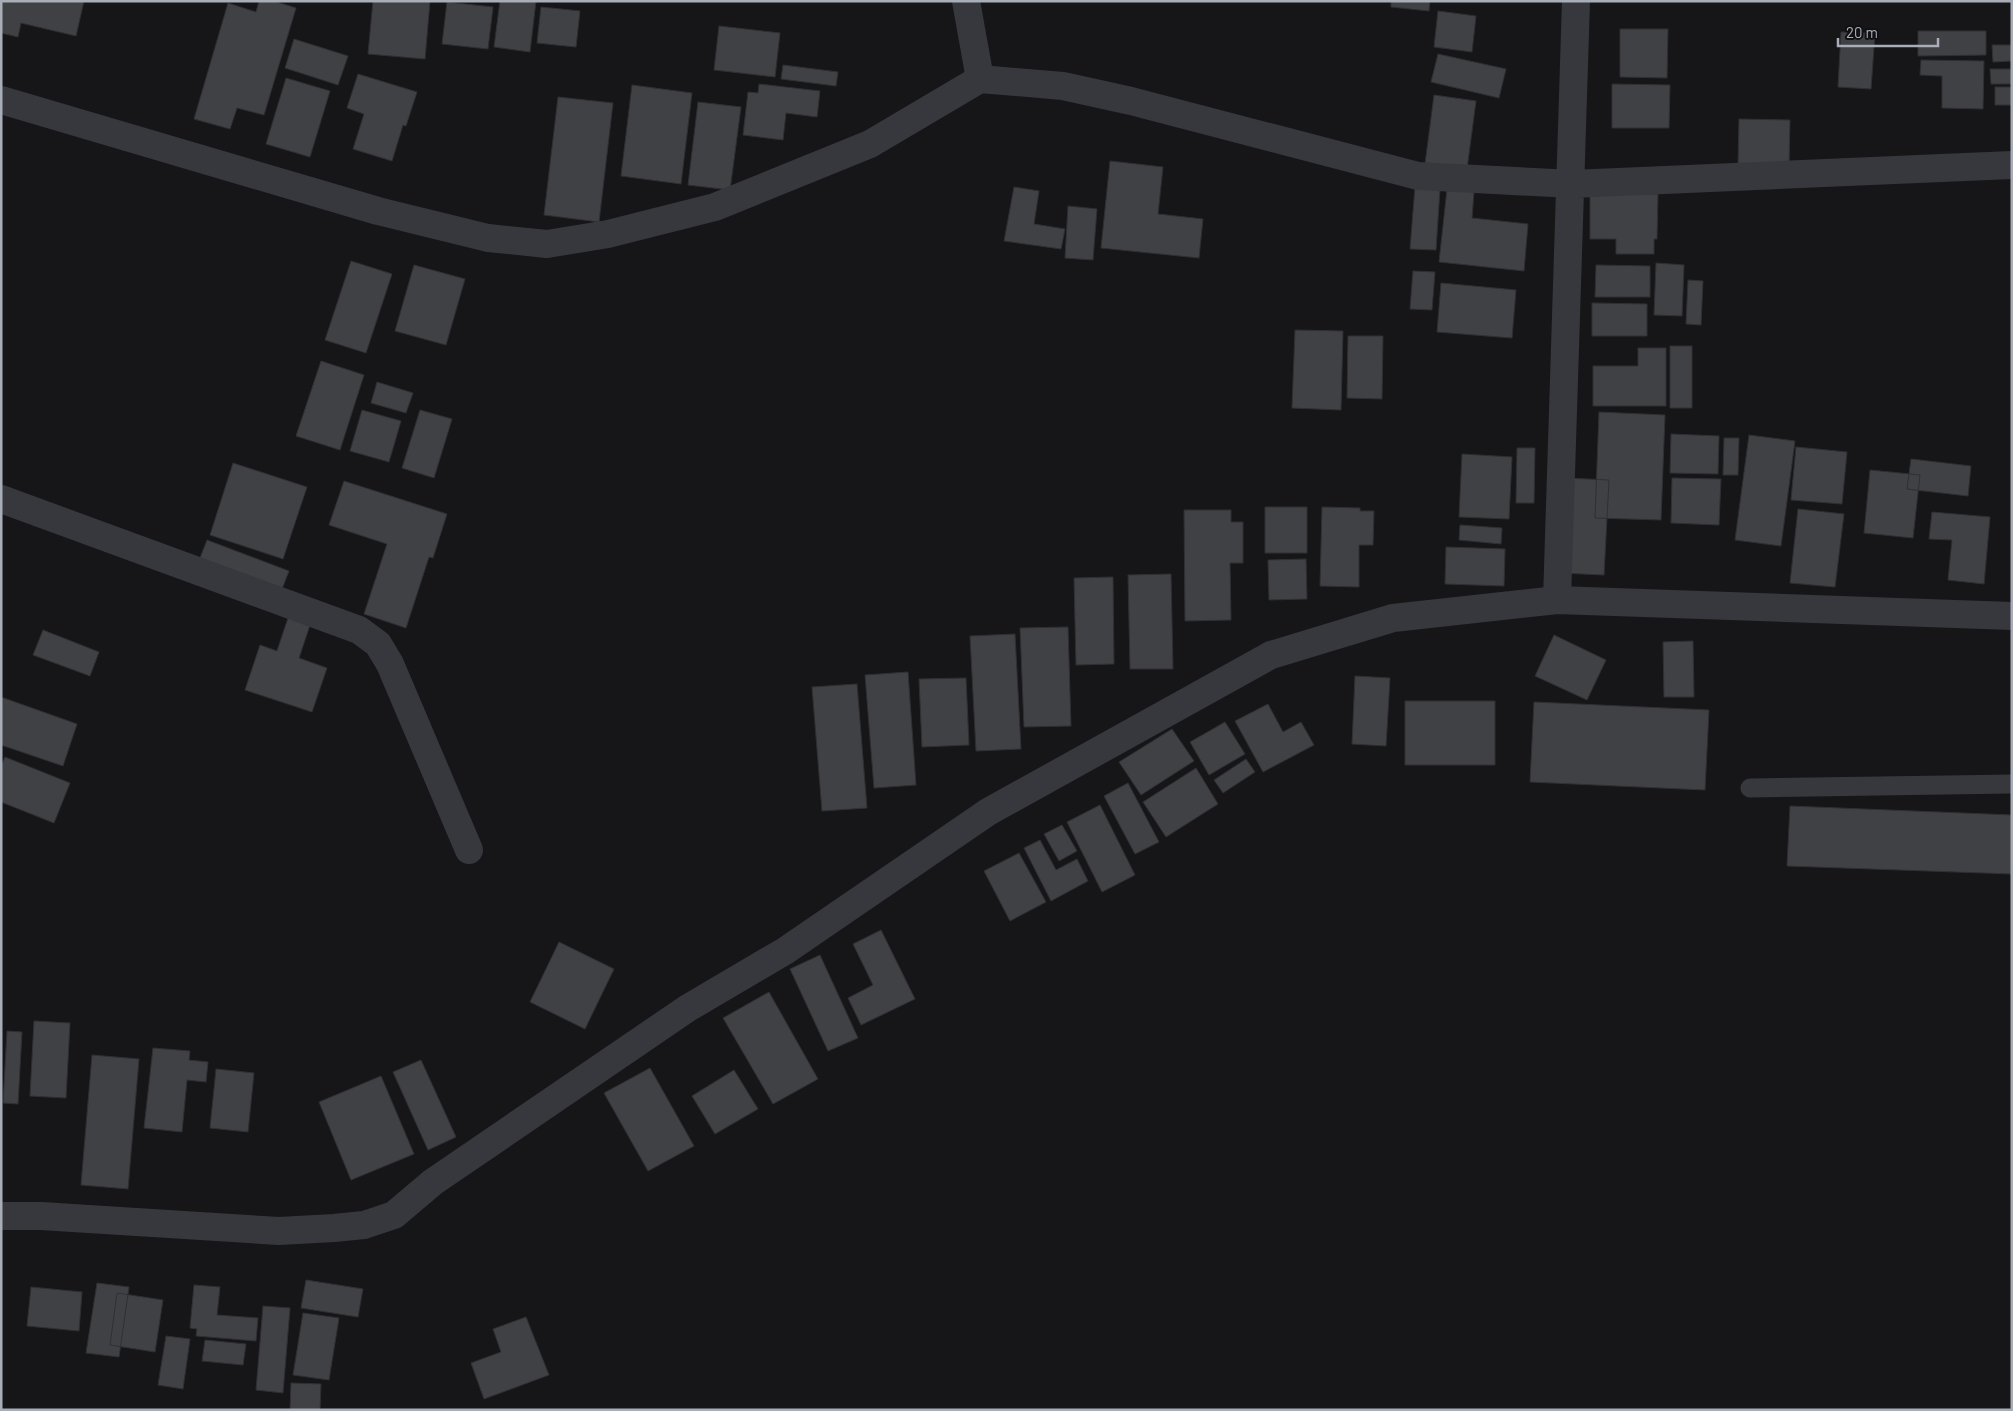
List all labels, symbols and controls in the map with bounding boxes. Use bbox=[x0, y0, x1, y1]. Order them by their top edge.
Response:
scale bar bbox=[1838, 15, 1938, 47]
text: 20 m bbox=[1846, 23, 1878, 41]

